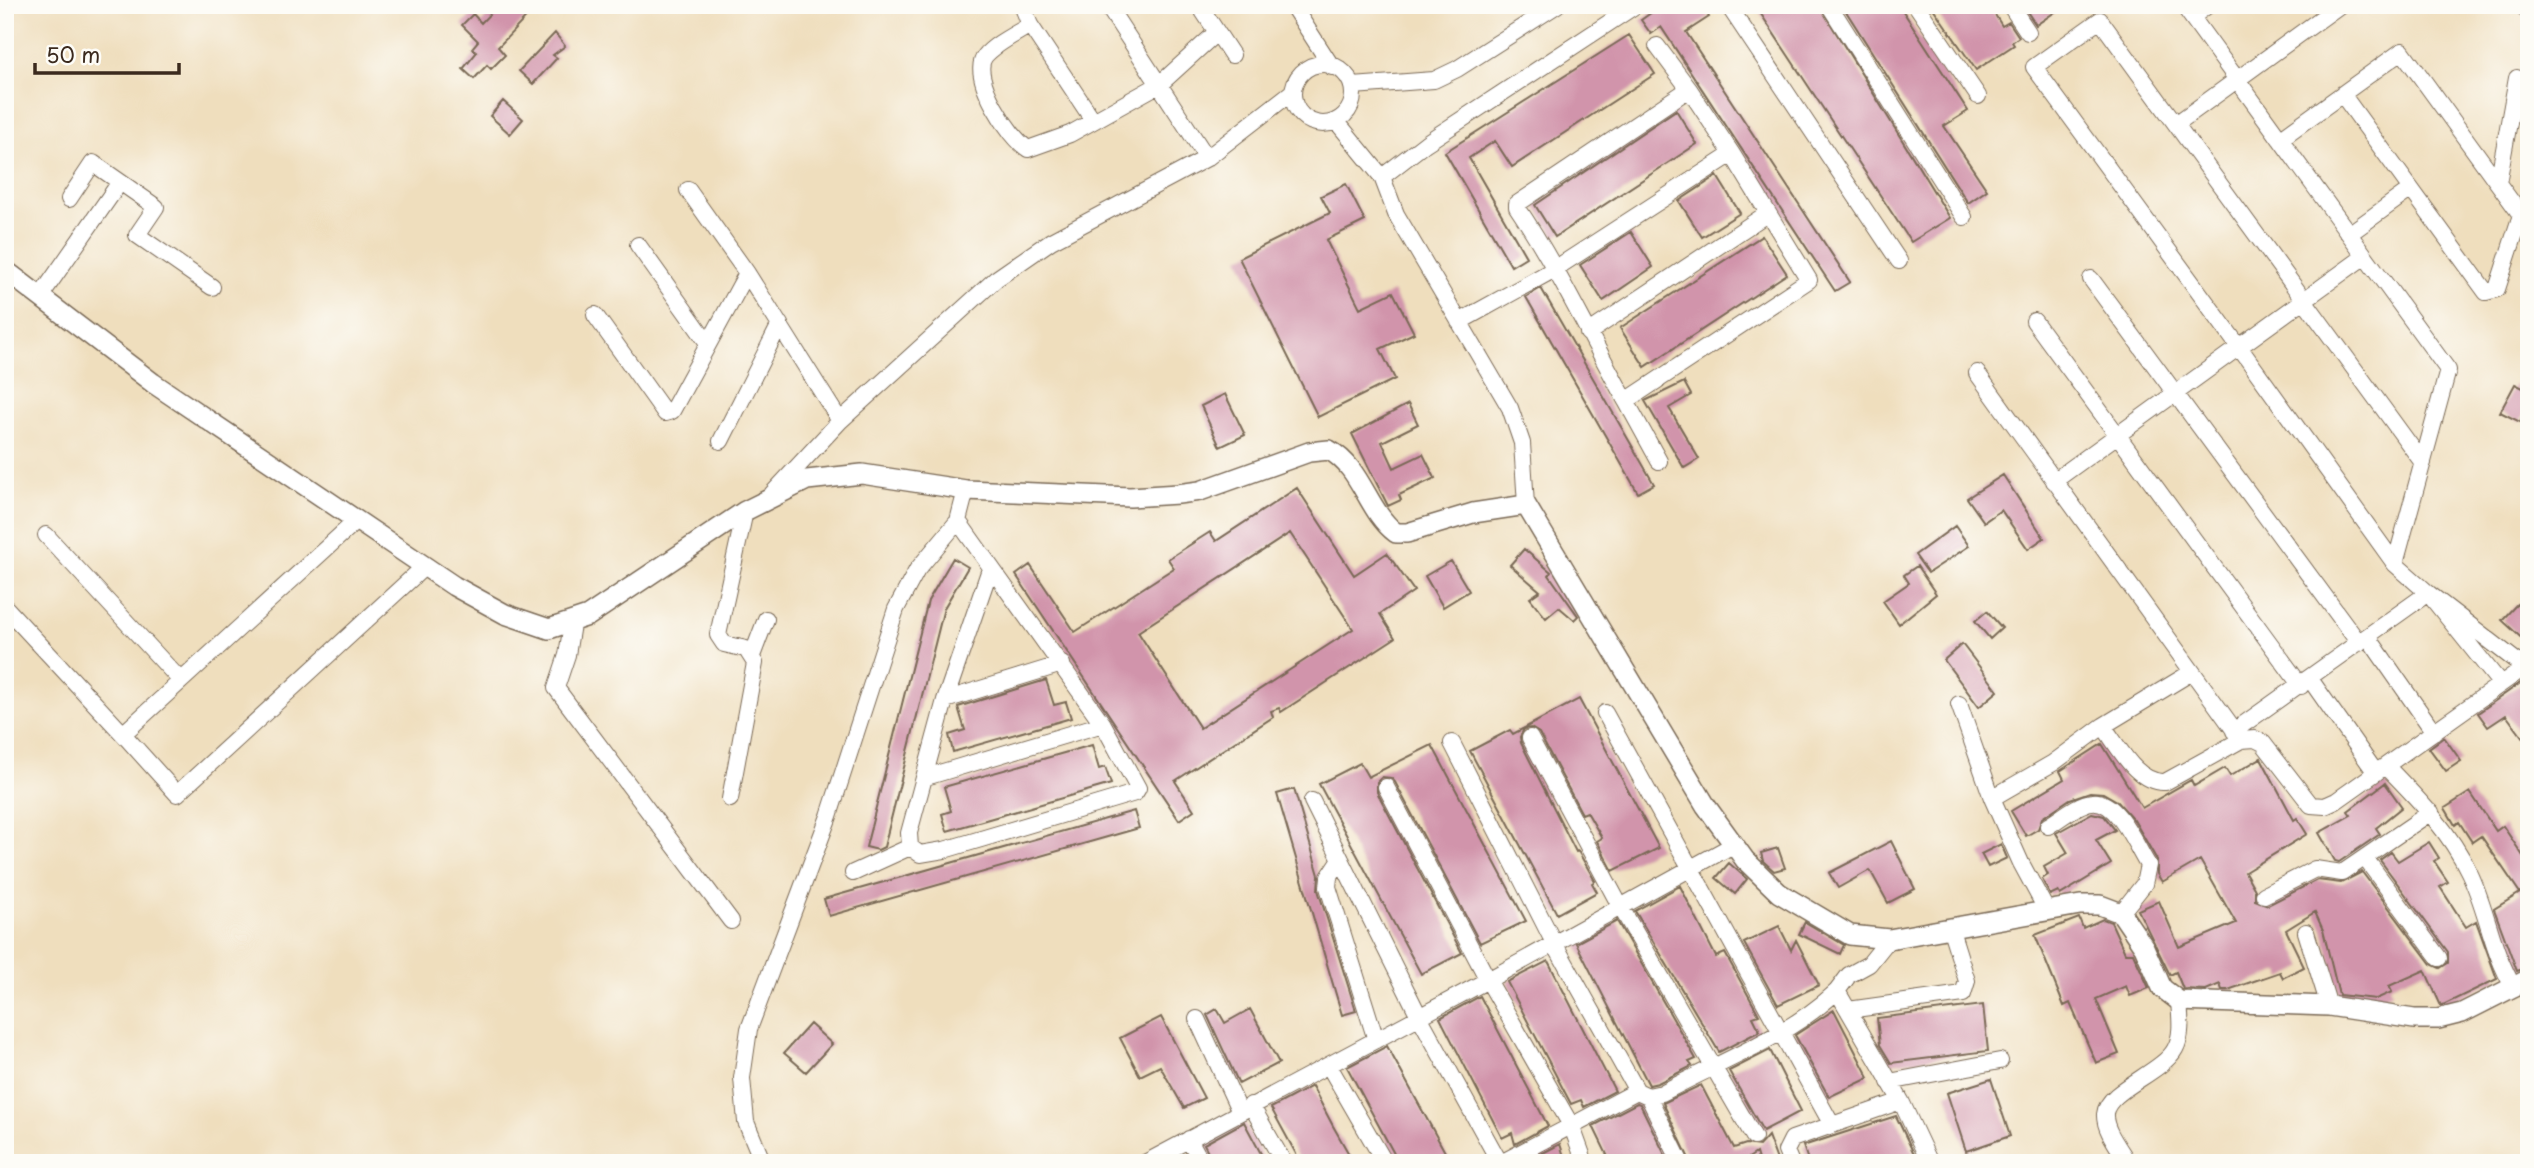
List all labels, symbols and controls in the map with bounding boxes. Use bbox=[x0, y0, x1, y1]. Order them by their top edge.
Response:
scale bar bbox=[35, 32, 178, 76]
text: 50 m bbox=[46, 38, 100, 70]

